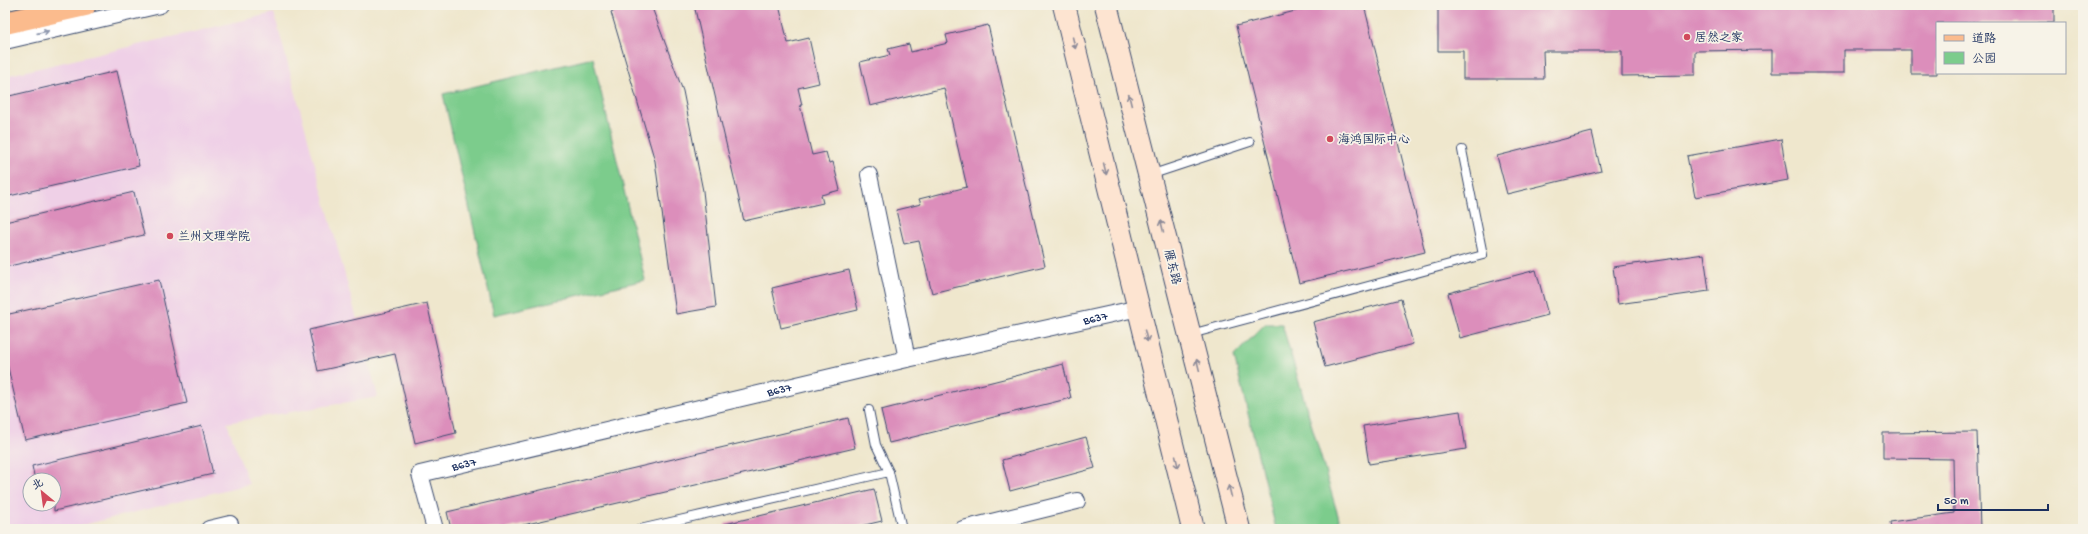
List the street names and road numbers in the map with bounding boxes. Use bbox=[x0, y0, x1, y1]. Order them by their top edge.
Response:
street label: 雁东路 bbox=[1160, 248, 1183, 287]
street label: B637 bbox=[1081, 310, 1110, 329]
street label: B637 bbox=[765, 381, 794, 401]
street label: B637 bbox=[450, 456, 479, 475]

